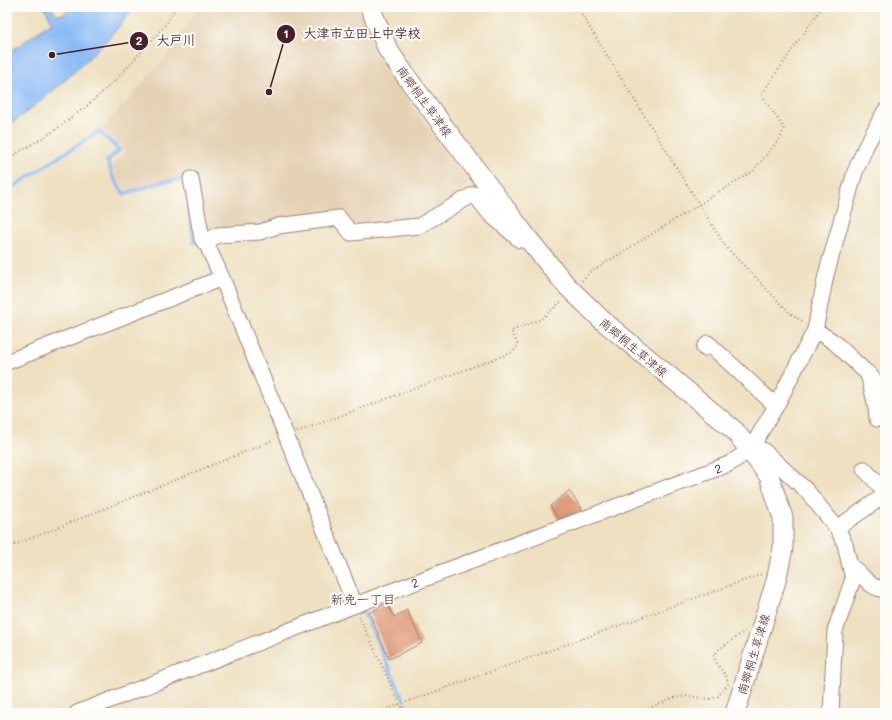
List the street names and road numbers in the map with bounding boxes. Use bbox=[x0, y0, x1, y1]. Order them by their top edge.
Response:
street label: 南郷桐生草津線 bbox=[394, 62, 456, 140]
street label: 南郷桐生草津線 bbox=[597, 314, 671, 380]
street label: 2 bbox=[712, 460, 724, 477]
street label: 2 bbox=[409, 574, 421, 591]
street label: 南郷桐生草津線 bbox=[733, 611, 773, 697]

